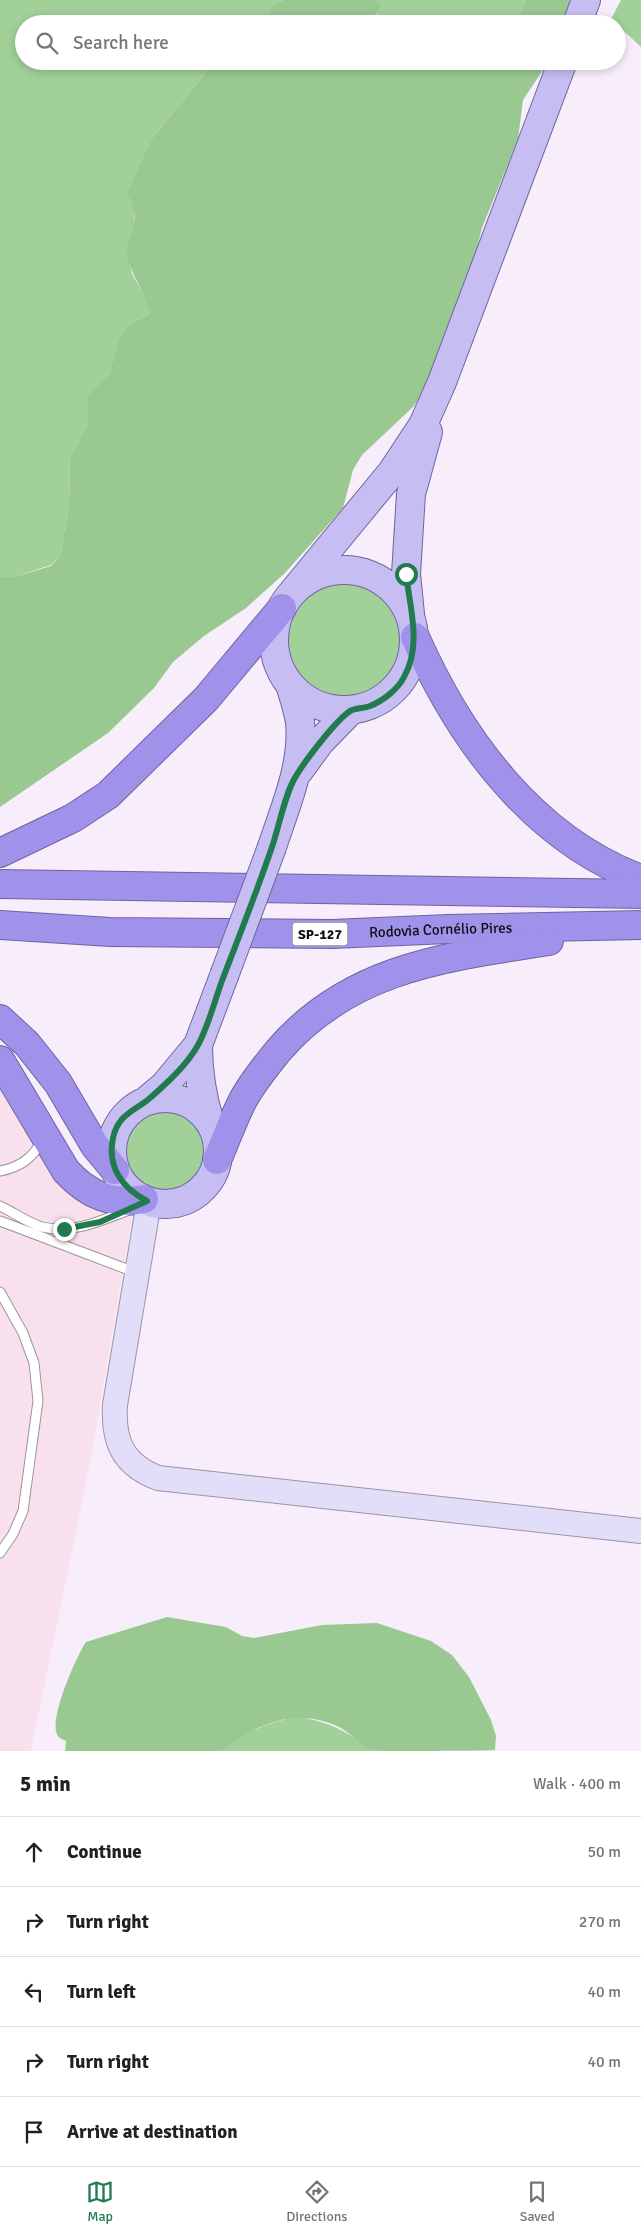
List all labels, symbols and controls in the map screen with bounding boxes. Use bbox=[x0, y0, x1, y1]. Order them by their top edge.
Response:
search box bbox=[15, 15, 626, 70]
icon: search bbox=[33, 29, 61, 57]
text: Search here bbox=[73, 31, 169, 55]
route start bbox=[395, 563, 418, 586]
street label: Rodovia Cornélio Pires bbox=[369, 919, 513, 941]
road number: SP-127 bbox=[292, 922, 348, 946]
route end bbox=[53, 1218, 76, 1241]
text: 5 min bbox=[20, 1771, 71, 1797]
text: Walk · 400 m bbox=[533, 1774, 621, 1794]
icon: ahead bbox=[20, 1838, 48, 1866]
text: Continue bbox=[67, 1840, 142, 1864]
text: 50 m bbox=[587, 1842, 621, 1862]
icon: right bbox=[20, 1908, 48, 1936]
text: Turn right bbox=[67, 1910, 149, 1934]
text: 270 m bbox=[579, 1912, 621, 1932]
icon: left bbox=[20, 1978, 48, 2006]
text: Turn left bbox=[67, 1980, 136, 2004]
text: 40 m bbox=[587, 1982, 621, 2002]
icon: right bbox=[20, 2048, 48, 2076]
text: Turn right bbox=[67, 2050, 149, 2074]
text: 40 m bbox=[587, 2052, 621, 2072]
icon: arrive bbox=[20, 2118, 48, 2146]
text: Arrive at destination bbox=[67, 2120, 238, 2144]
tab: Map bbox=[86, 2178, 114, 2225]
tab: Directions bbox=[286, 2178, 347, 2225]
tab: Saved bbox=[520, 2178, 555, 2225]

